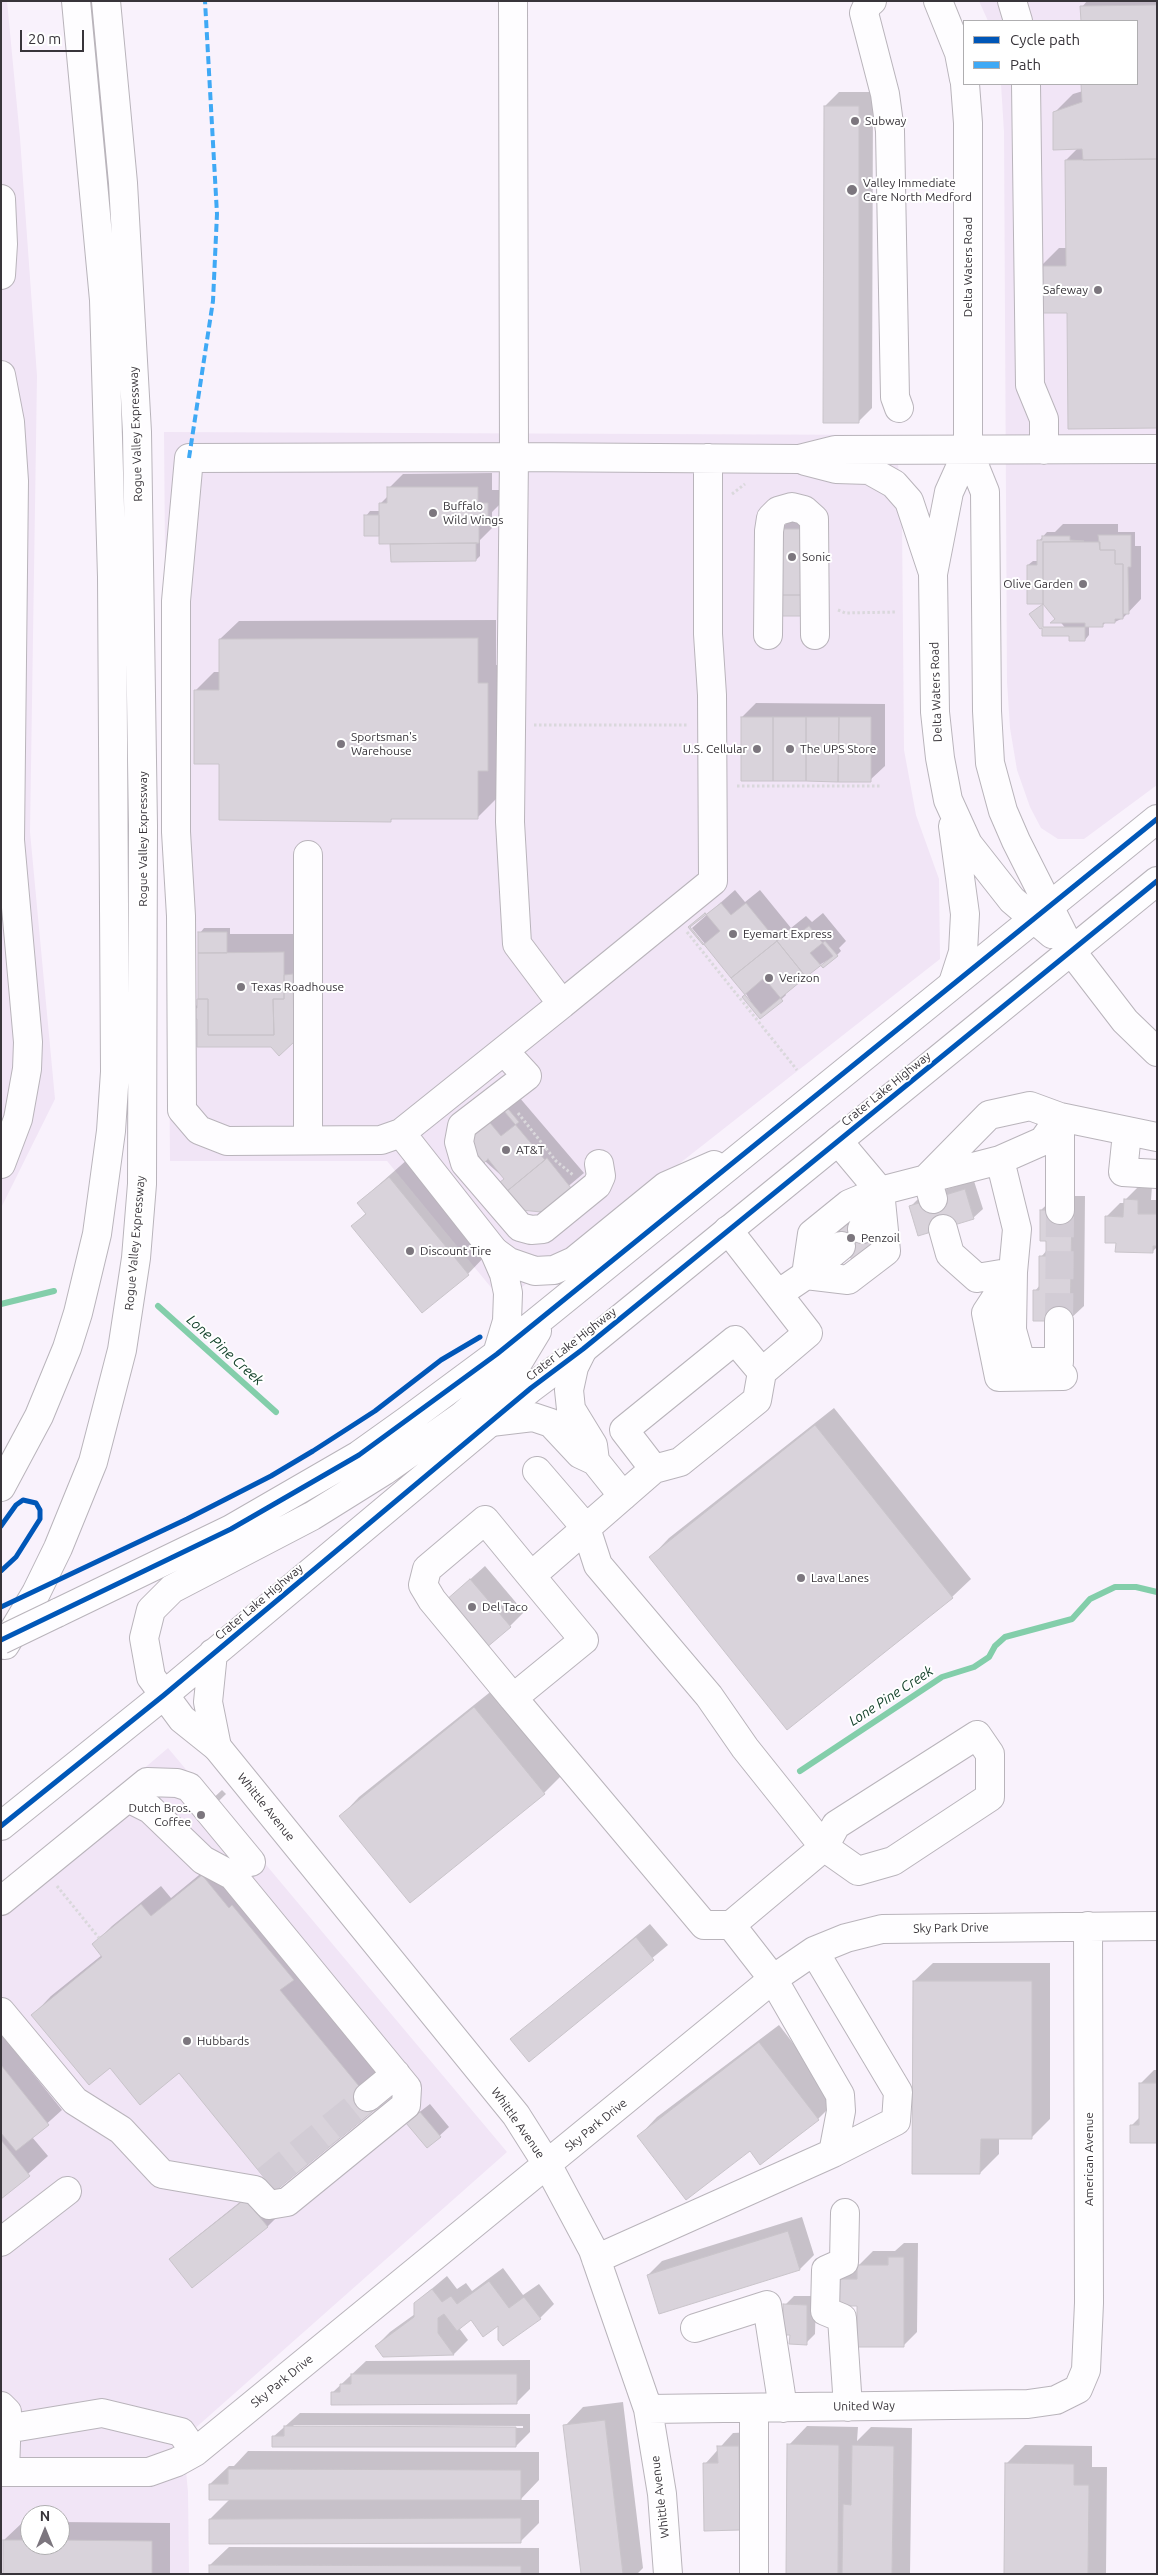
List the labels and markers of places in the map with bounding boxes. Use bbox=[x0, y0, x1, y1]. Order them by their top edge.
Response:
place label: Subway bbox=[865, 114, 906, 128]
marker: Subway bbox=[849, 115, 861, 127]
place label: Valley Immediate Care North Medford bbox=[863, 176, 972, 204]
marker: Valley Immediate Care North Medford bbox=[845, 183, 859, 197]
place label: Safeway bbox=[1043, 283, 1088, 297]
marker: Safeway bbox=[1092, 284, 1104, 296]
place label: Buffalo Wild Wings bbox=[443, 499, 503, 527]
marker: Buffalo Wild Wings bbox=[427, 507, 439, 519]
place label: Sonic bbox=[802, 550, 831, 564]
marker: Sonic bbox=[786, 551, 798, 563]
place label: Olive Garden bbox=[1003, 577, 1073, 591]
marker: Olive Garden bbox=[1077, 578, 1089, 590]
place label: Sportsman's Warehouse bbox=[351, 730, 417, 758]
marker: Sportsman's Warehouse bbox=[335, 738, 347, 750]
place label: U.S. Cellular bbox=[683, 742, 747, 756]
place label: The UPS Store bbox=[800, 742, 876, 756]
marker: U.S. Cellular bbox=[751, 743, 763, 755]
marker: The UPS Store bbox=[784, 743, 796, 755]
place label: Eyemart Express bbox=[743, 927, 832, 941]
marker: Eyemart Express bbox=[727, 928, 739, 940]
place label: Verizon bbox=[779, 971, 820, 985]
marker: Verizon bbox=[763, 972, 775, 984]
place label: Texas Roadhouse bbox=[251, 980, 344, 994]
marker: Texas Roadhouse bbox=[235, 981, 247, 993]
place label: AT&T bbox=[516, 1143, 544, 1157]
marker: AT&T bbox=[500, 1144, 512, 1156]
place label: Penzoil bbox=[861, 1231, 900, 1245]
marker: Penzoil bbox=[845, 1232, 857, 1244]
place label: Discount Tire bbox=[420, 1244, 491, 1258]
marker: Discount Tire bbox=[404, 1245, 416, 1257]
place label: Lava Lanes bbox=[811, 1571, 869, 1585]
marker: Lava Lanes bbox=[795, 1572, 807, 1584]
place label: Del Taco bbox=[482, 1600, 528, 1614]
marker: Del Taco bbox=[466, 1601, 478, 1613]
place label: Dutch Bros. Coffee bbox=[128, 1801, 191, 1829]
marker: Dutch Bros. Coffee bbox=[195, 1809, 207, 1821]
place label: Hubbards bbox=[197, 2034, 249, 2048]
marker: Hubbards bbox=[181, 2035, 193, 2047]

